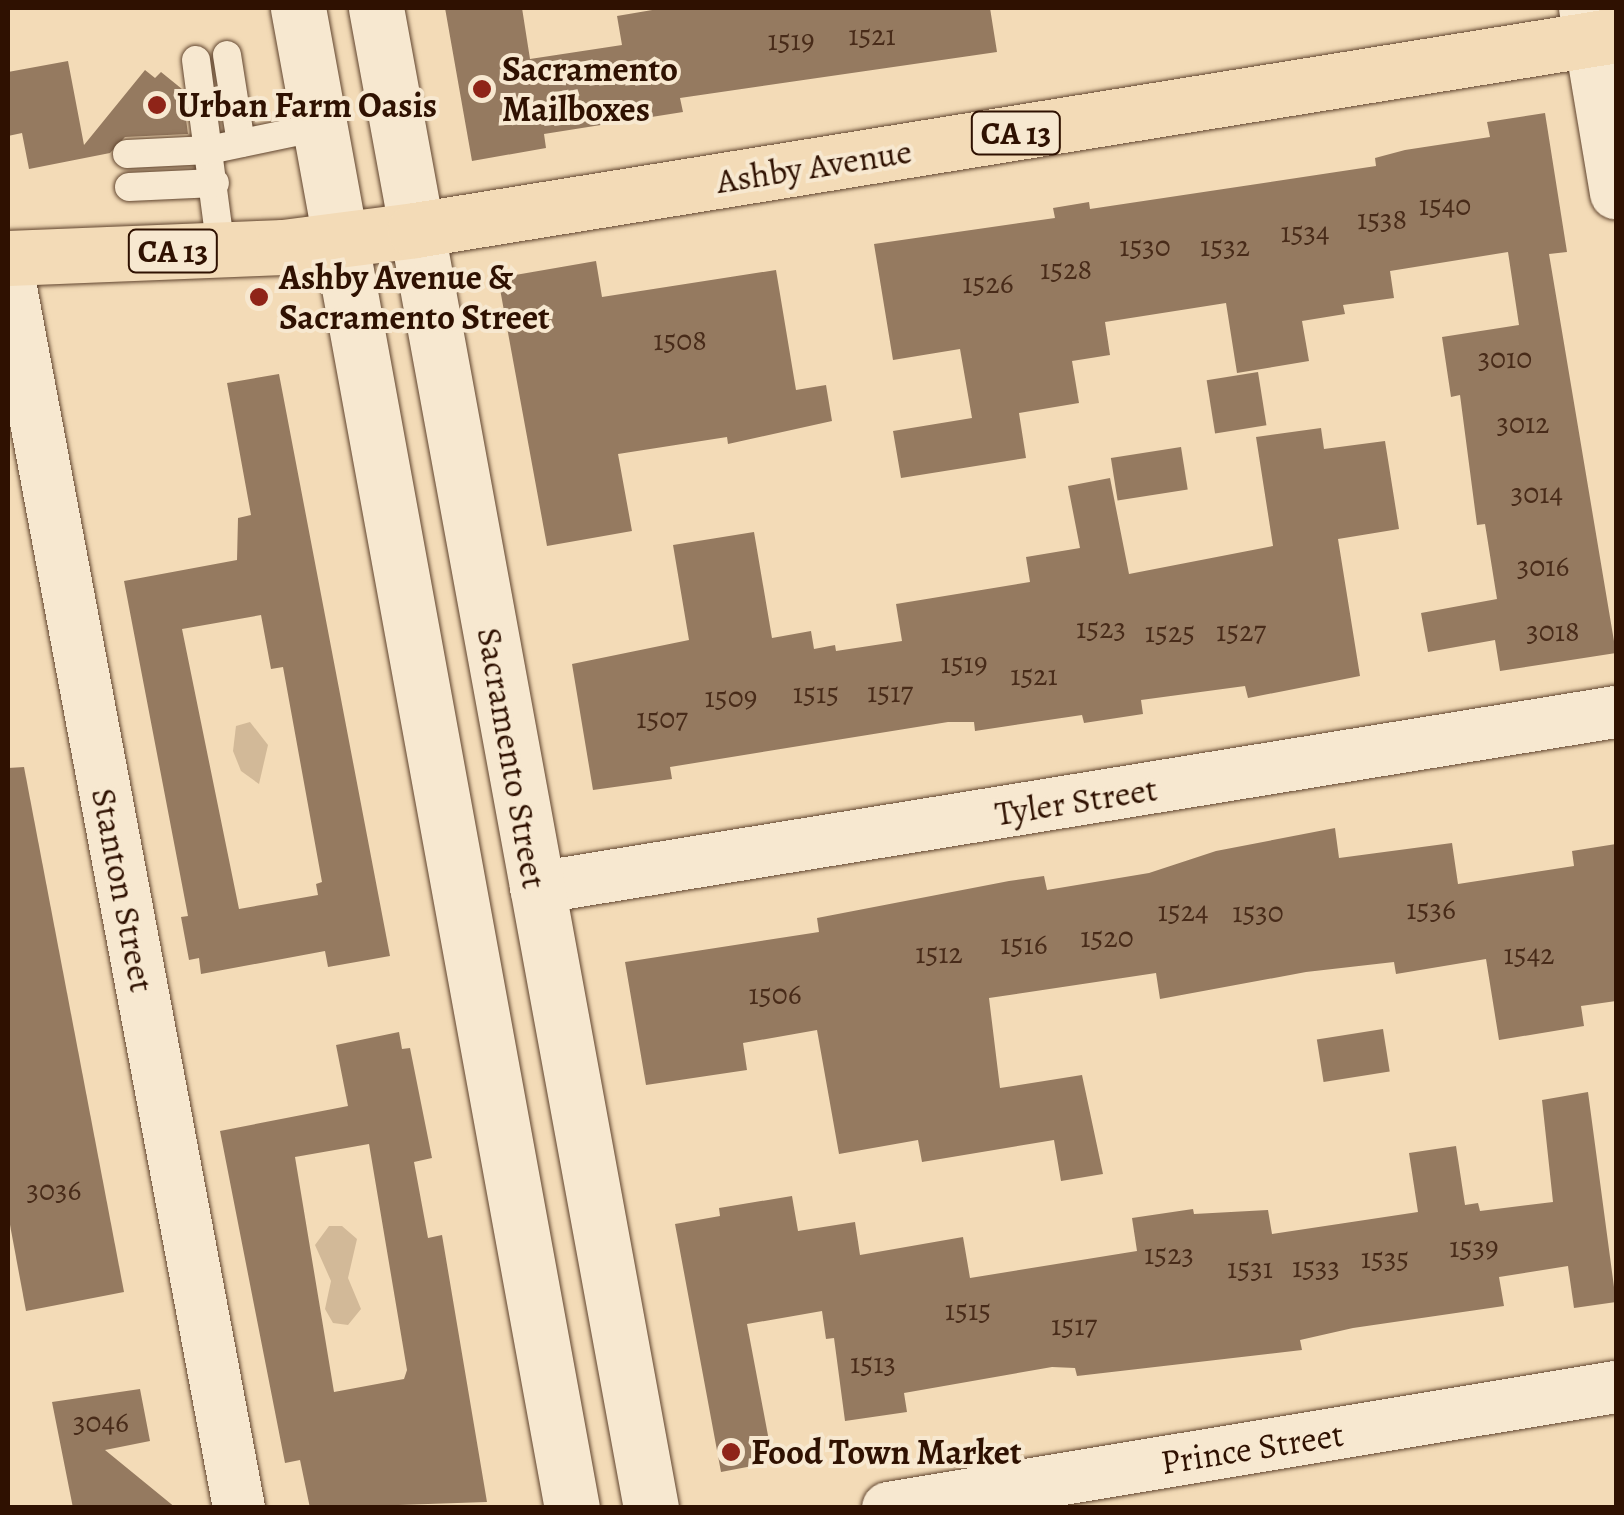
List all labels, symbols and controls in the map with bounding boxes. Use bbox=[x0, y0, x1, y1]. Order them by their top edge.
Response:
house number: 1521 bbox=[848, 17, 896, 53]
house number: 1519 bbox=[767, 22, 815, 58]
place label: Sacramento Mailboxes bbox=[502, 48, 678, 130]
marker: Sacramento Mailboxes bbox=[471, 78, 493, 100]
place label: Urban Farm Oasis bbox=[177, 84, 437, 126]
marker: Urban Farm Oasis bbox=[146, 94, 168, 116]
road number: CA 13 bbox=[968, 106, 1064, 160]
street label: Ashby Avenue bbox=[713, 130, 915, 202]
house number: 1540 bbox=[1419, 187, 1471, 223]
house number: 1538 bbox=[1357, 201, 1407, 237]
house number: 1534 bbox=[1280, 214, 1330, 250]
road number: CA 13 bbox=[126, 224, 220, 278]
house number: 1530 bbox=[1119, 228, 1171, 264]
house number: 1532 bbox=[1200, 228, 1250, 264]
house number: 1528 bbox=[1040, 251, 1092, 287]
place label: Ashby Avenue & Sacramento Street bbox=[279, 256, 550, 338]
house number: 1526 bbox=[962, 265, 1014, 301]
marker: Ashby Avenue & Sacramento Street bbox=[248, 286, 270, 308]
house number: 1508 bbox=[653, 322, 707, 358]
house number: 3010 bbox=[1478, 340, 1532, 376]
house number: 3012 bbox=[1497, 405, 1549, 441]
house number: 3014 bbox=[1511, 475, 1563, 511]
house number: 3016 bbox=[1517, 548, 1569, 584]
house number: 1523 bbox=[1076, 610, 1126, 646]
house number: 1527 bbox=[1216, 613, 1266, 649]
house number: 3018 bbox=[1526, 613, 1580, 649]
house number: 1525 bbox=[1145, 614, 1195, 650]
street label: Sacramento Street bbox=[468, 624, 556, 892]
house number: 1519 bbox=[940, 645, 988, 681]
house number: 1521 bbox=[1010, 657, 1058, 693]
house number: 1517 bbox=[867, 674, 913, 710]
house number: 1515 bbox=[793, 675, 839, 711]
house number: 1509 bbox=[705, 679, 757, 715]
house number: 1507 bbox=[636, 700, 688, 736]
street label: Tyler Street bbox=[992, 767, 1160, 835]
street label: Stanton Street bbox=[83, 785, 163, 995]
house number: 1536 bbox=[1406, 891, 1456, 927]
house number: 1524 bbox=[1158, 893, 1208, 929]
house number: 1530 bbox=[1232, 894, 1284, 930]
house number: 1520 bbox=[1080, 919, 1134, 955]
house number: 1516 bbox=[1000, 926, 1048, 962]
house number: 1512 bbox=[915, 935, 963, 971]
house number: 1542 bbox=[1504, 936, 1554, 972]
house number: 1506 bbox=[748, 976, 802, 1012]
house number: 3036 bbox=[27, 1172, 81, 1208]
house number: 1539 bbox=[1449, 1229, 1499, 1265]
house number: 1523 bbox=[1144, 1236, 1194, 1272]
house number: 1535 bbox=[1361, 1240, 1409, 1276]
house number: 1533 bbox=[1292, 1249, 1340, 1285]
house number: 1531 bbox=[1227, 1250, 1273, 1286]
house number: 1515 bbox=[945, 1292, 991, 1328]
house number: 1517 bbox=[1051, 1307, 1097, 1343]
house number: 1513 bbox=[850, 1345, 896, 1381]
house number: 3046 bbox=[73, 1404, 129, 1440]
street label: Prince Street bbox=[1158, 1413, 1346, 1483]
place label: Food Town Market bbox=[751, 1431, 1022, 1473]
marker: Food Town Market bbox=[720, 1441, 742, 1463]

